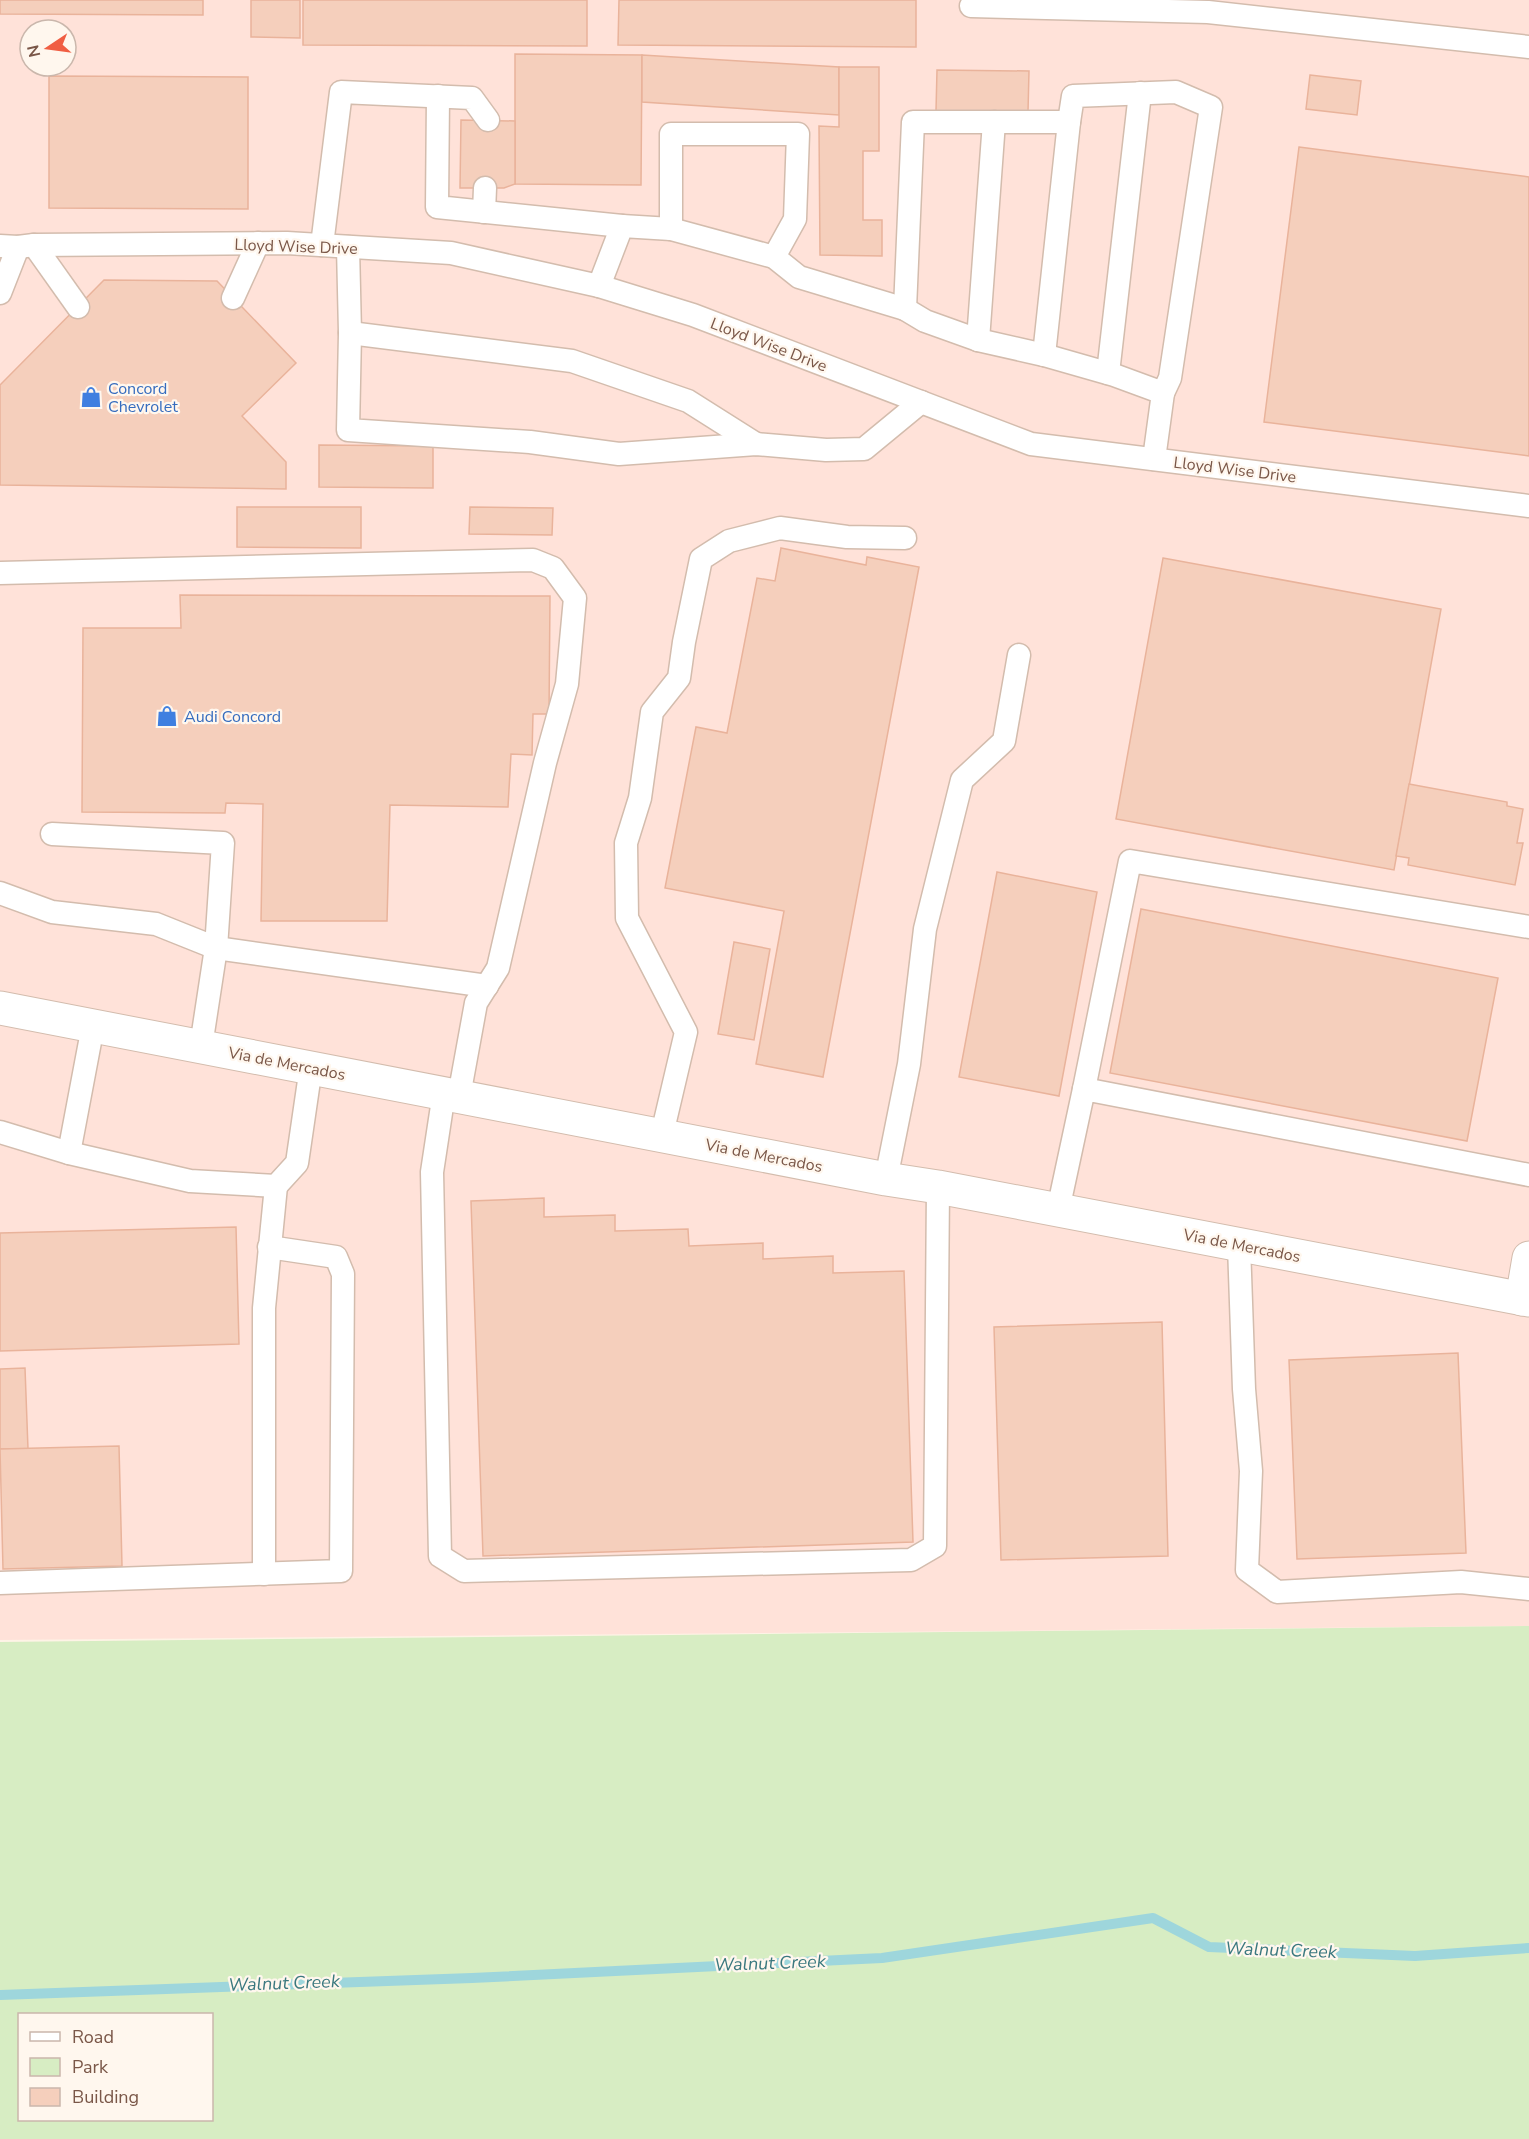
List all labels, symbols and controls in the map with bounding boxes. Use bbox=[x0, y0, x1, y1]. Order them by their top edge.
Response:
north arrow bbox=[18, 18, 78, 78]
text: N bbox=[22, 43, 46, 59]
street label: Lloyd Wise Drive bbox=[234, 234, 358, 260]
street label: Lloyd Wise Drive bbox=[707, 313, 830, 377]
place label: Concord Chevrolet bbox=[108, 378, 178, 418]
shop icon: Concord Chevrolet bbox=[79, 385, 103, 409]
street label: Lloyd Wise Drive bbox=[1172, 452, 1297, 488]
shop icon: Audi Concord bbox=[155, 704, 179, 728]
place label: Audi Concord bbox=[184, 706, 281, 728]
street label: Via de Mercados bbox=[225, 1042, 347, 1086]
street label: Via de Mercados bbox=[702, 1134, 824, 1178]
street label: Via de Mercados bbox=[1180, 1224, 1302, 1268]
water label: Walnut Creek bbox=[1225, 1936, 1338, 1964]
water label: Walnut Creek bbox=[714, 1949, 827, 1977]
water label: Walnut Creek bbox=[228, 1969, 341, 1997]
legend bbox=[18, 2013, 213, 2121]
text: Road bbox=[72, 2025, 114, 2049]
text: Park bbox=[72, 2055, 109, 2079]
text: Building bbox=[72, 2085, 139, 2109]

